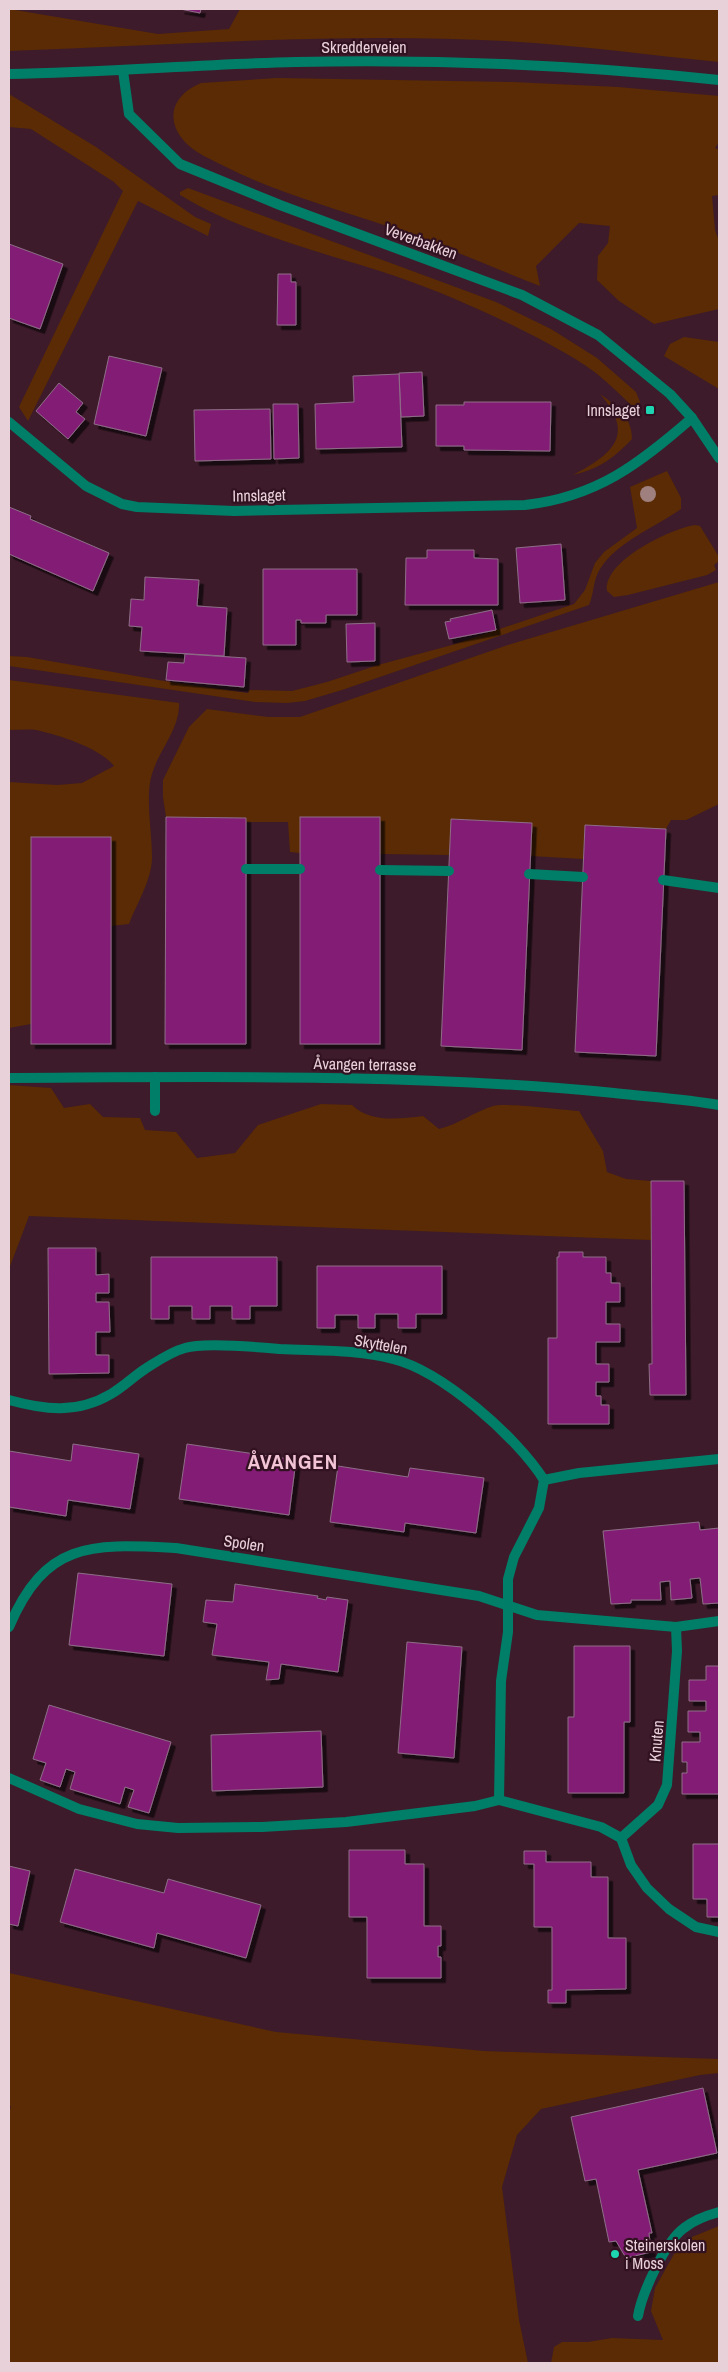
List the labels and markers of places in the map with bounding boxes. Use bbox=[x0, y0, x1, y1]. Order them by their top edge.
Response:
place label: Innslaget bbox=[587, 399, 640, 421]
marker: Innslaget bbox=[644, 404, 656, 416]
place label: Steinerskolen i Moss bbox=[625, 2234, 705, 2274]
marker: Steinerskolen i Moss bbox=[609, 2248, 621, 2260]

